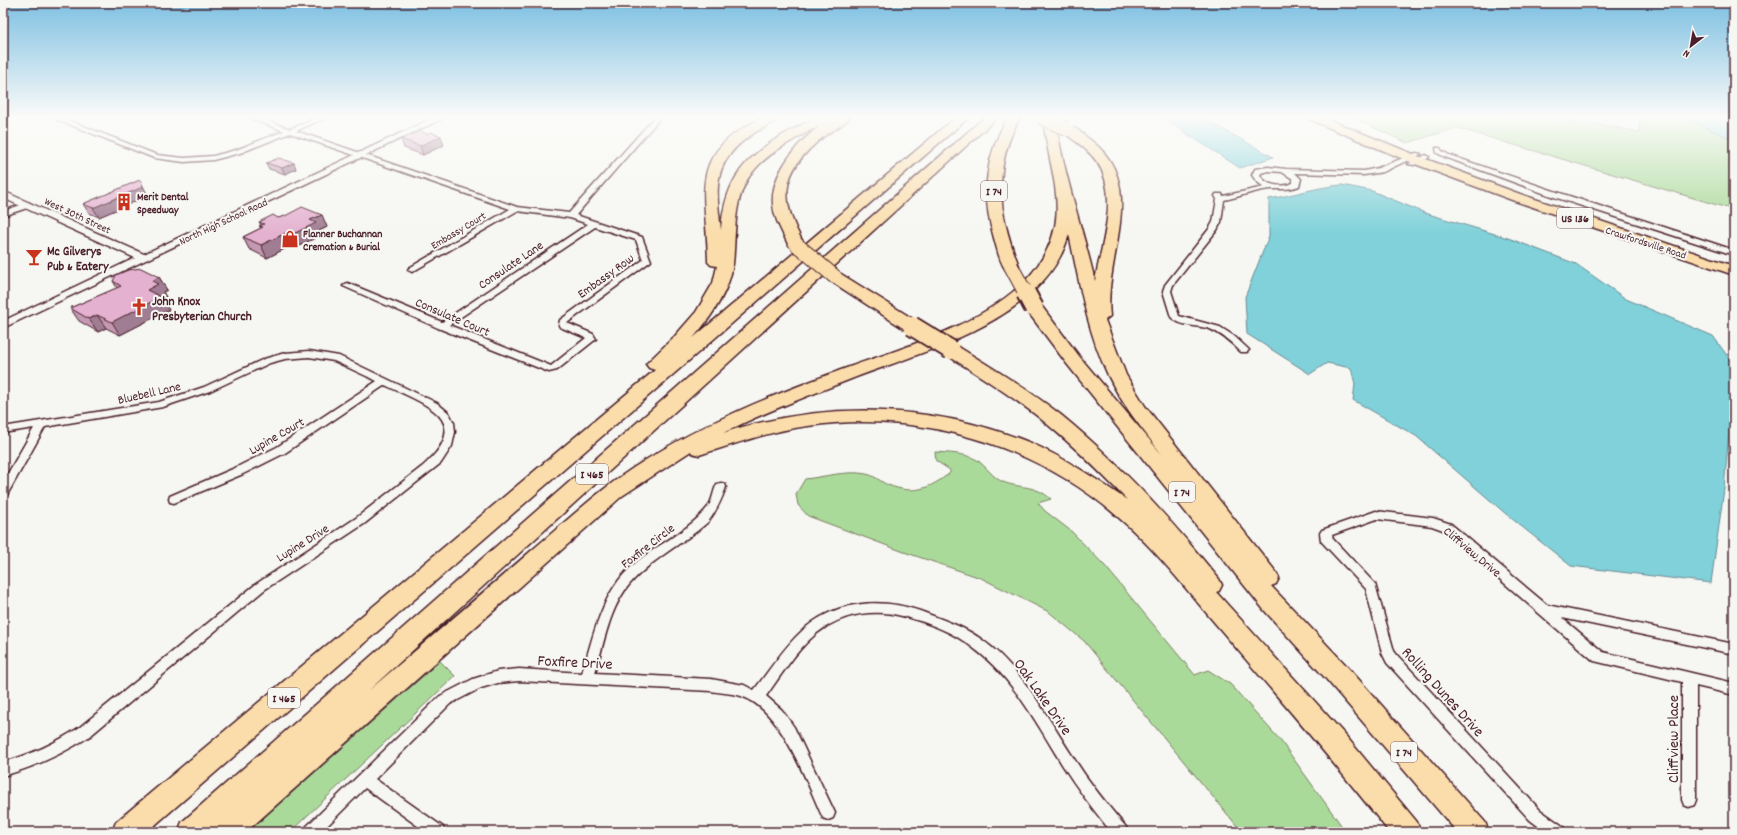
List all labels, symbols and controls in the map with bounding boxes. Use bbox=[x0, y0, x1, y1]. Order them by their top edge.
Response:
north arrow bbox=[1671, 26, 1711, 66]
text: N bbox=[1680, 44, 1693, 61]
road number: I 74 bbox=[981, 181, 1007, 201]
place label: Merit Dental Speedway bbox=[137, 190, 189, 219]
building icon: Merit Dental Speedway bbox=[114, 192, 134, 212]
street label: West 30th Street bbox=[41, 194, 113, 239]
street label: North High School Road bbox=[177, 195, 271, 250]
road number: US 136 bbox=[1557, 208, 1593, 228]
street label: Embassy Court bbox=[428, 209, 490, 255]
street label: Crawfordsville Road bbox=[1603, 223, 1688, 265]
place label: Flanner Buchannan Cremation & Burial bbox=[303, 227, 382, 256]
shop icon: Flanner Buchannan Cremation & Burial bbox=[280, 229, 300, 249]
street label: Consulate Lane bbox=[475, 237, 548, 295]
place label: Mc Gilverys Pub & Eatery bbox=[47, 243, 109, 277]
bar icon: Mc Gilverys Pub & Eatery bbox=[24, 247, 44, 267]
street label: Embassy Row bbox=[574, 250, 639, 304]
place label: John Knox Presbyterian Church bbox=[152, 293, 252, 327]
street label: Consulate Court bbox=[412, 294, 492, 343]
church icon: John Knox Presbyterian Church bbox=[129, 297, 149, 317]
street label: Bluebell Lane bbox=[116, 378, 183, 411]
street label: Lupine Court bbox=[246, 413, 309, 461]
road number: I 465 bbox=[576, 464, 608, 484]
road number: I 74 bbox=[1169, 482, 1195, 502]
street label: Lupine Drive bbox=[273, 520, 334, 568]
street label: Foxfire Circle bbox=[618, 520, 680, 574]
street label: Cliffview Drive bbox=[1438, 523, 1505, 583]
street label: Rolling Dunes Drive bbox=[1395, 642, 1489, 743]
street label: Foxfire Drive bbox=[537, 650, 613, 677]
street label: Oak Lake Drive bbox=[1007, 654, 1077, 741]
road number: I 465 bbox=[268, 688, 300, 708]
street label: Cliffview Place bbox=[1663, 695, 1686, 783]
road number: I 74 bbox=[1391, 742, 1417, 762]

